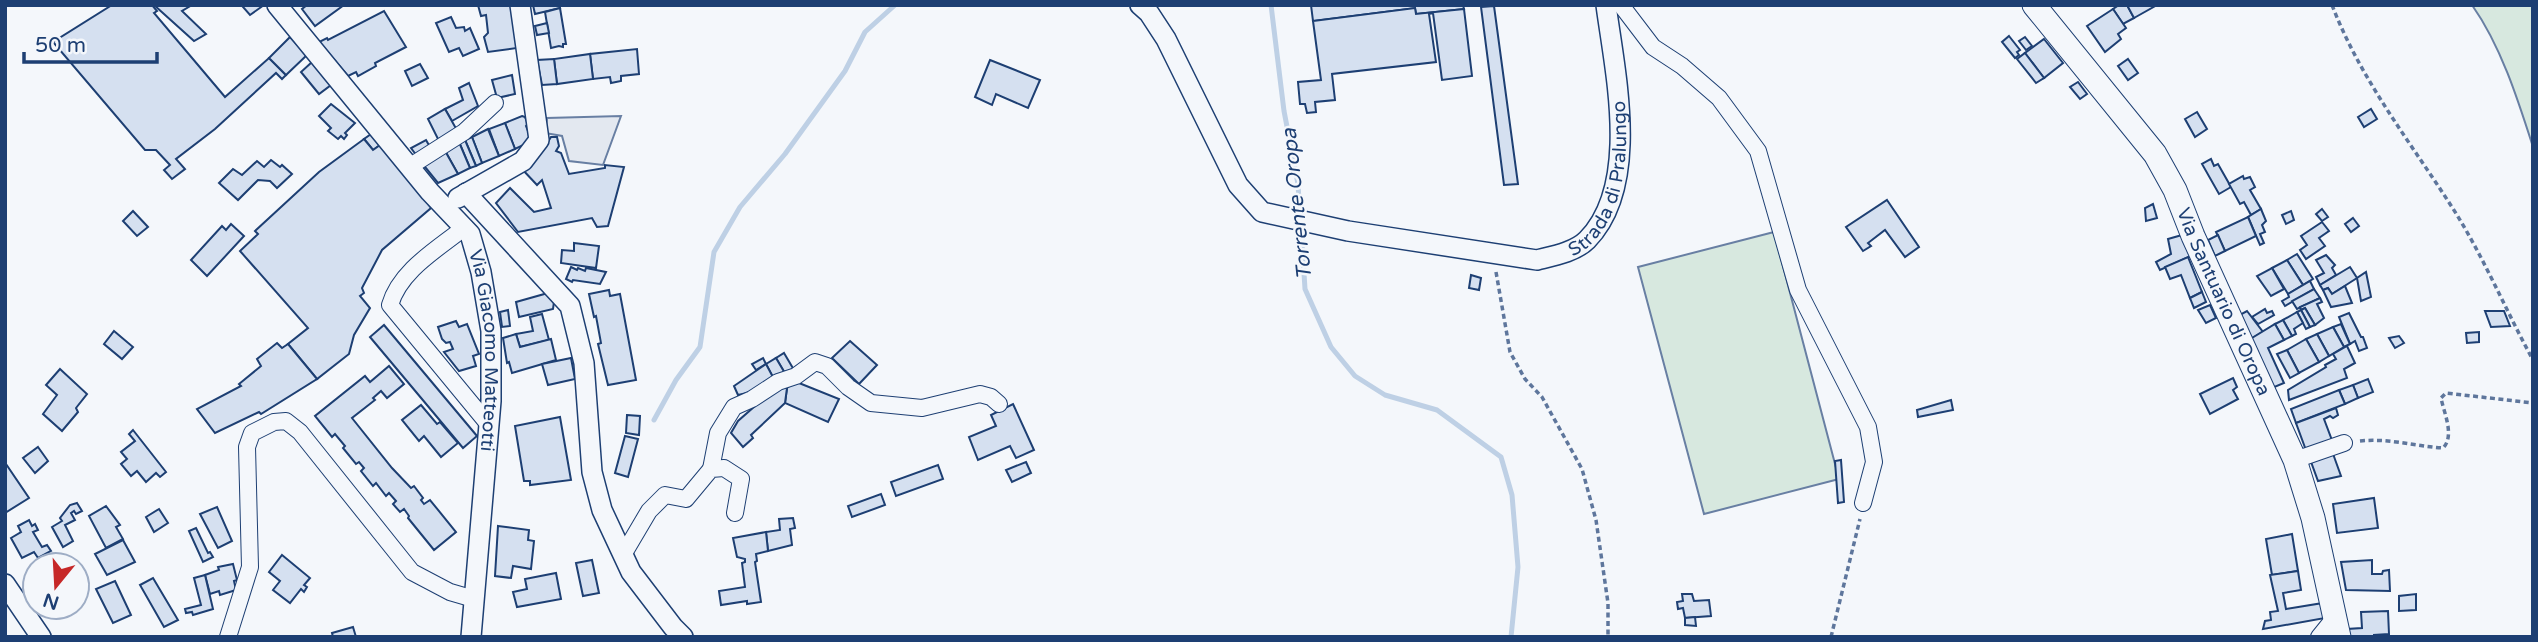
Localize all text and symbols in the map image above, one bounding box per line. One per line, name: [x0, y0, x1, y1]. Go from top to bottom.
scale bar: [24, 21, 158, 65]
text: 50 m: [35, 33, 86, 58]
street label: Strada di Pralungo: [1565, 100, 1631, 261]
water label: Torrente Oropa: [1276, 126, 1317, 281]
street label: Via Santuario di Oropa: [2172, 205, 2275, 399]
street label: Via Giacomo Matteotti: [464, 247, 502, 452]
north arrow: [21, 551, 91, 621]
text: N: [40, 588, 62, 614]

